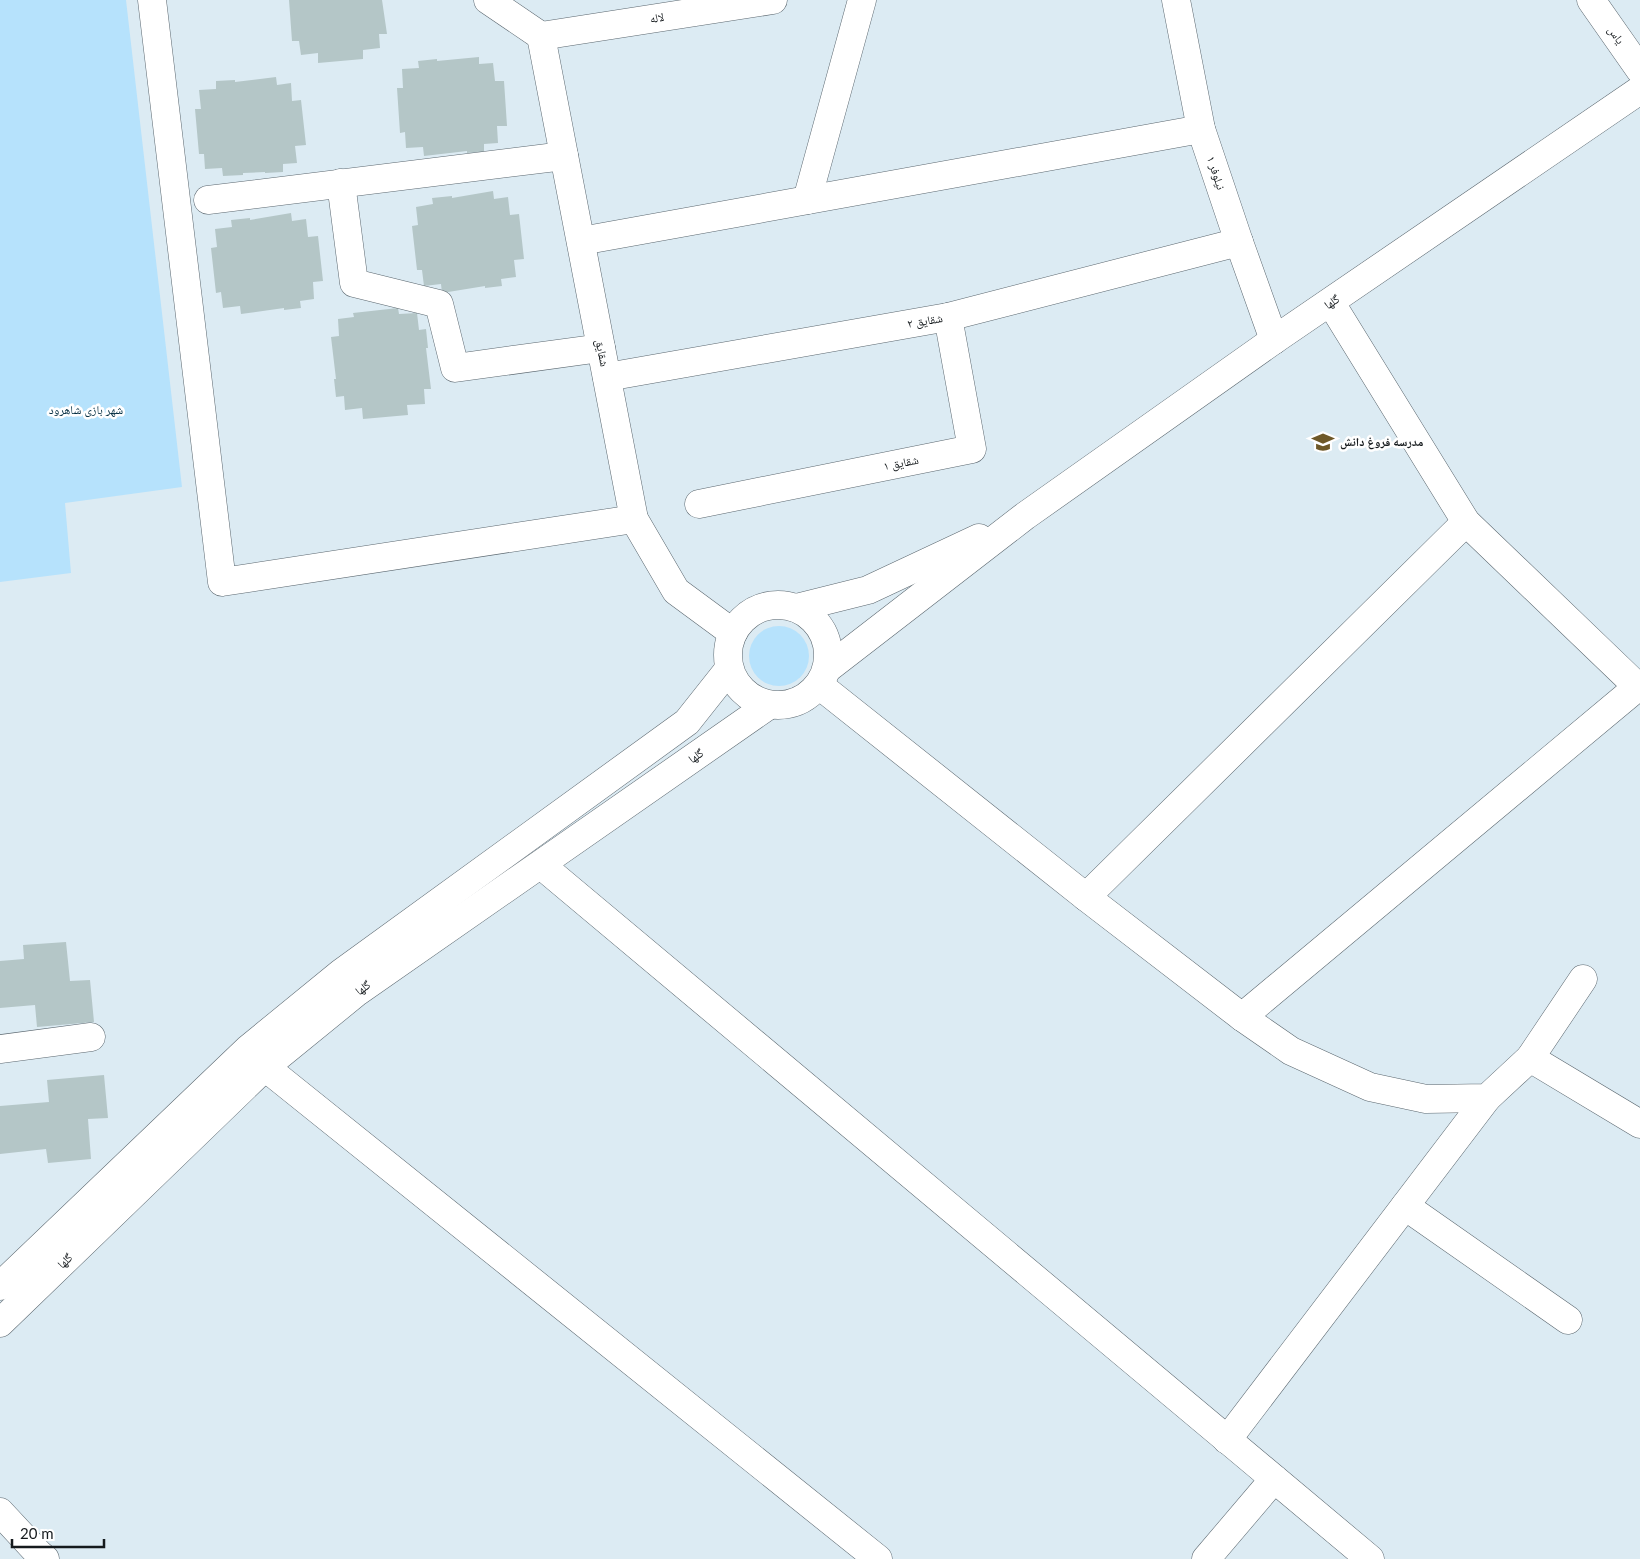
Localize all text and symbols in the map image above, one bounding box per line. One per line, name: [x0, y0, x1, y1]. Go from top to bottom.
street label: لاله: [649, 9, 665, 26]
street label: یاس: [1605, 23, 1628, 47]
street label: نیلوفر ۱: [1204, 154, 1229, 192]
street label: گلها: [1321, 291, 1342, 312]
street label: شقایق ۲: [906, 310, 944, 331]
street label: شقایق: [592, 338, 612, 368]
park label: شهر بازی شاهرود: [49, 402, 123, 417]
school or university icon: مدرسه فروغ دانش: [1310, 429, 1336, 455]
place label: مدرسه فروغ دانش: [1340, 434, 1424, 450]
street label: شقایق ۱: [882, 452, 920, 473]
street label: گلها: [685, 745, 706, 766]
street label: گلها: [352, 977, 373, 998]
street label: گلها: [54, 1250, 75, 1271]
scale bar: [12, 1516, 105, 1548]
text: 20 m: [20, 1524, 54, 1542]

